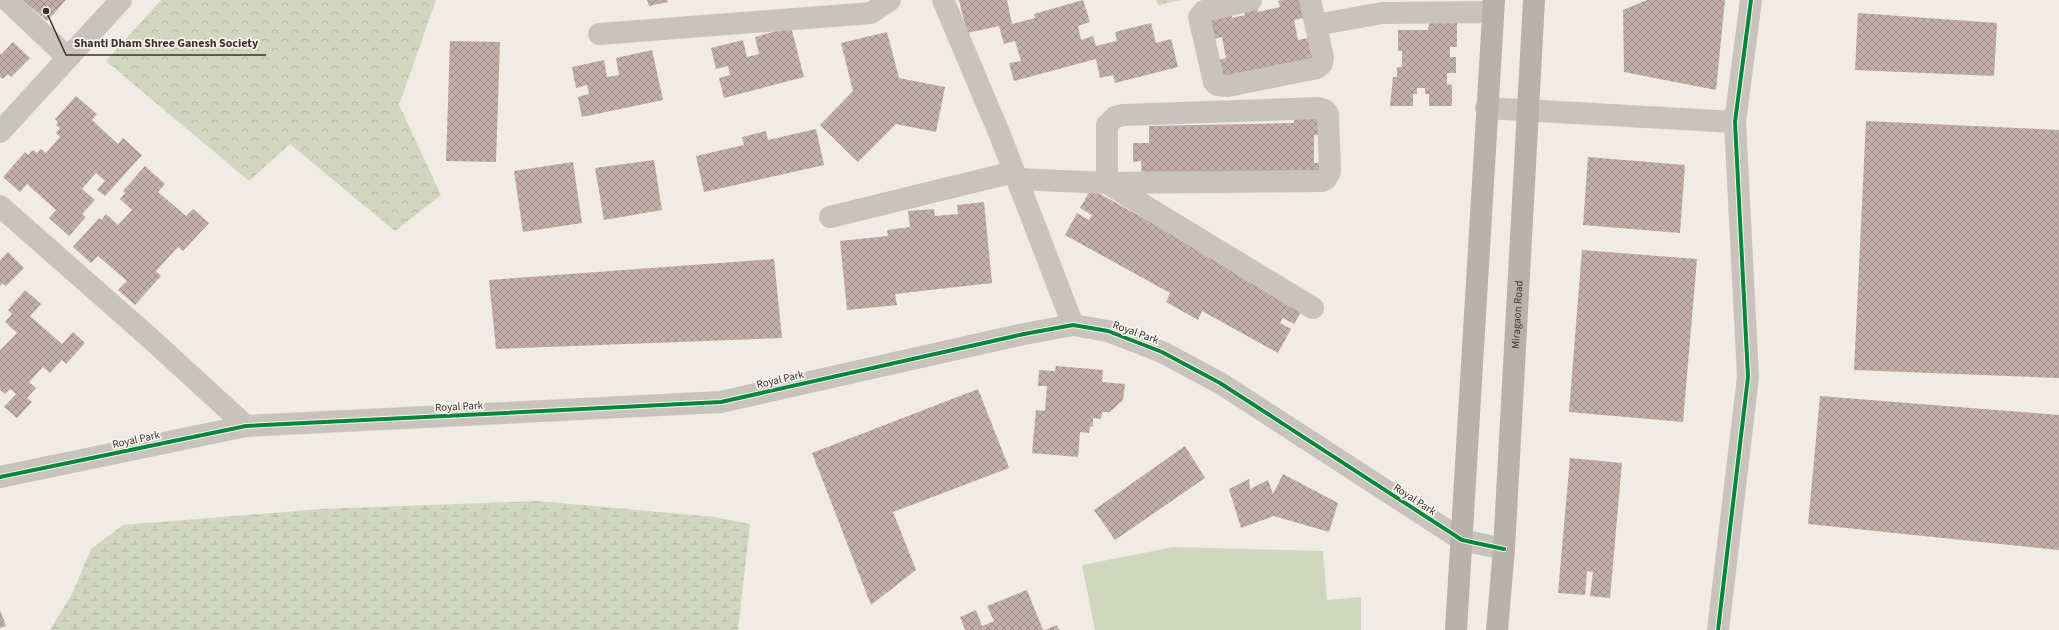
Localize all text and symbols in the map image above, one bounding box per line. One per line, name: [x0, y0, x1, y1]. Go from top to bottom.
callout: Shanti Dham Shree Ganesh Society: [66, 31, 266, 55]
text: Shanti Dham Shree Ganesh Society: [74, 35, 259, 52]
street label: Miragaon Road: [1508, 280, 1527, 349]
street label: Royal Park: [1111, 317, 1162, 348]
street label: Royal Park: [755, 367, 806, 392]
street label: Royal Park: [435, 398, 484, 415]
street label: Royal Park: [111, 427, 162, 452]
street label: Royal Park: [1390, 480, 1439, 519]

